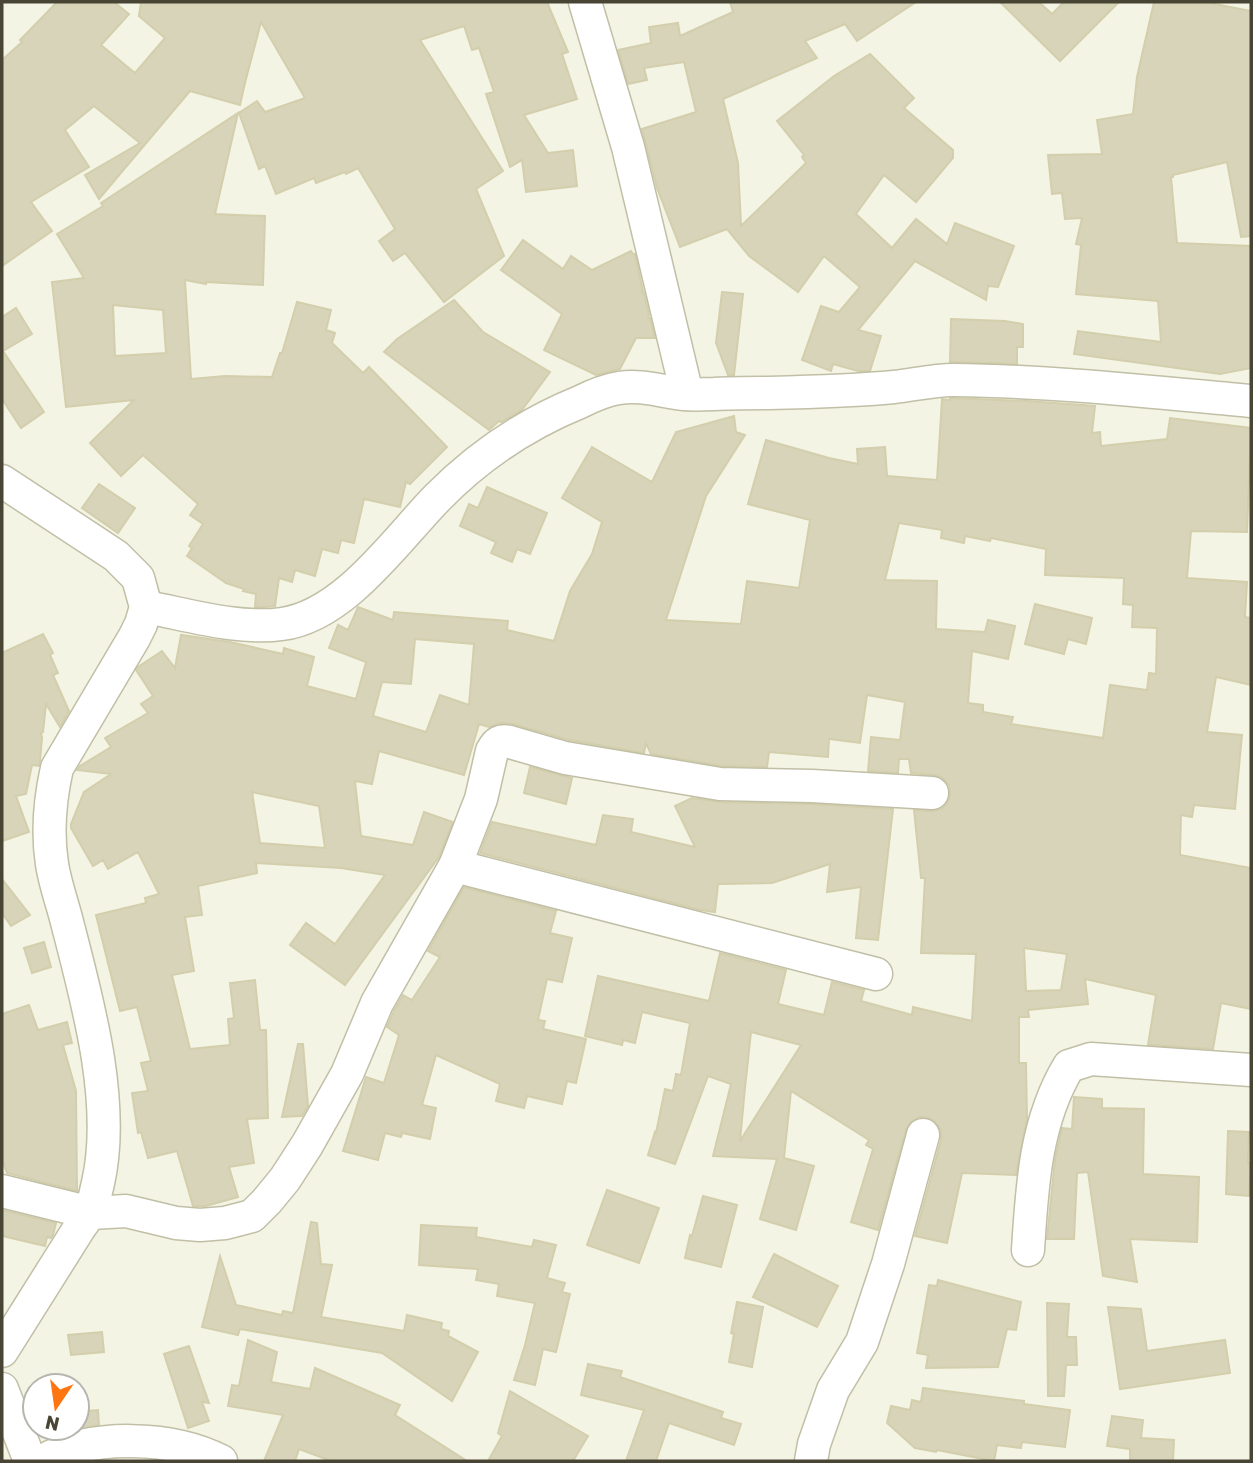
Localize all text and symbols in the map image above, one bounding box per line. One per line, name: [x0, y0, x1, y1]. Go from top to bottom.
north arrow: [21, 1372, 91, 1442]
text: N: [43, 1410, 62, 1436]

